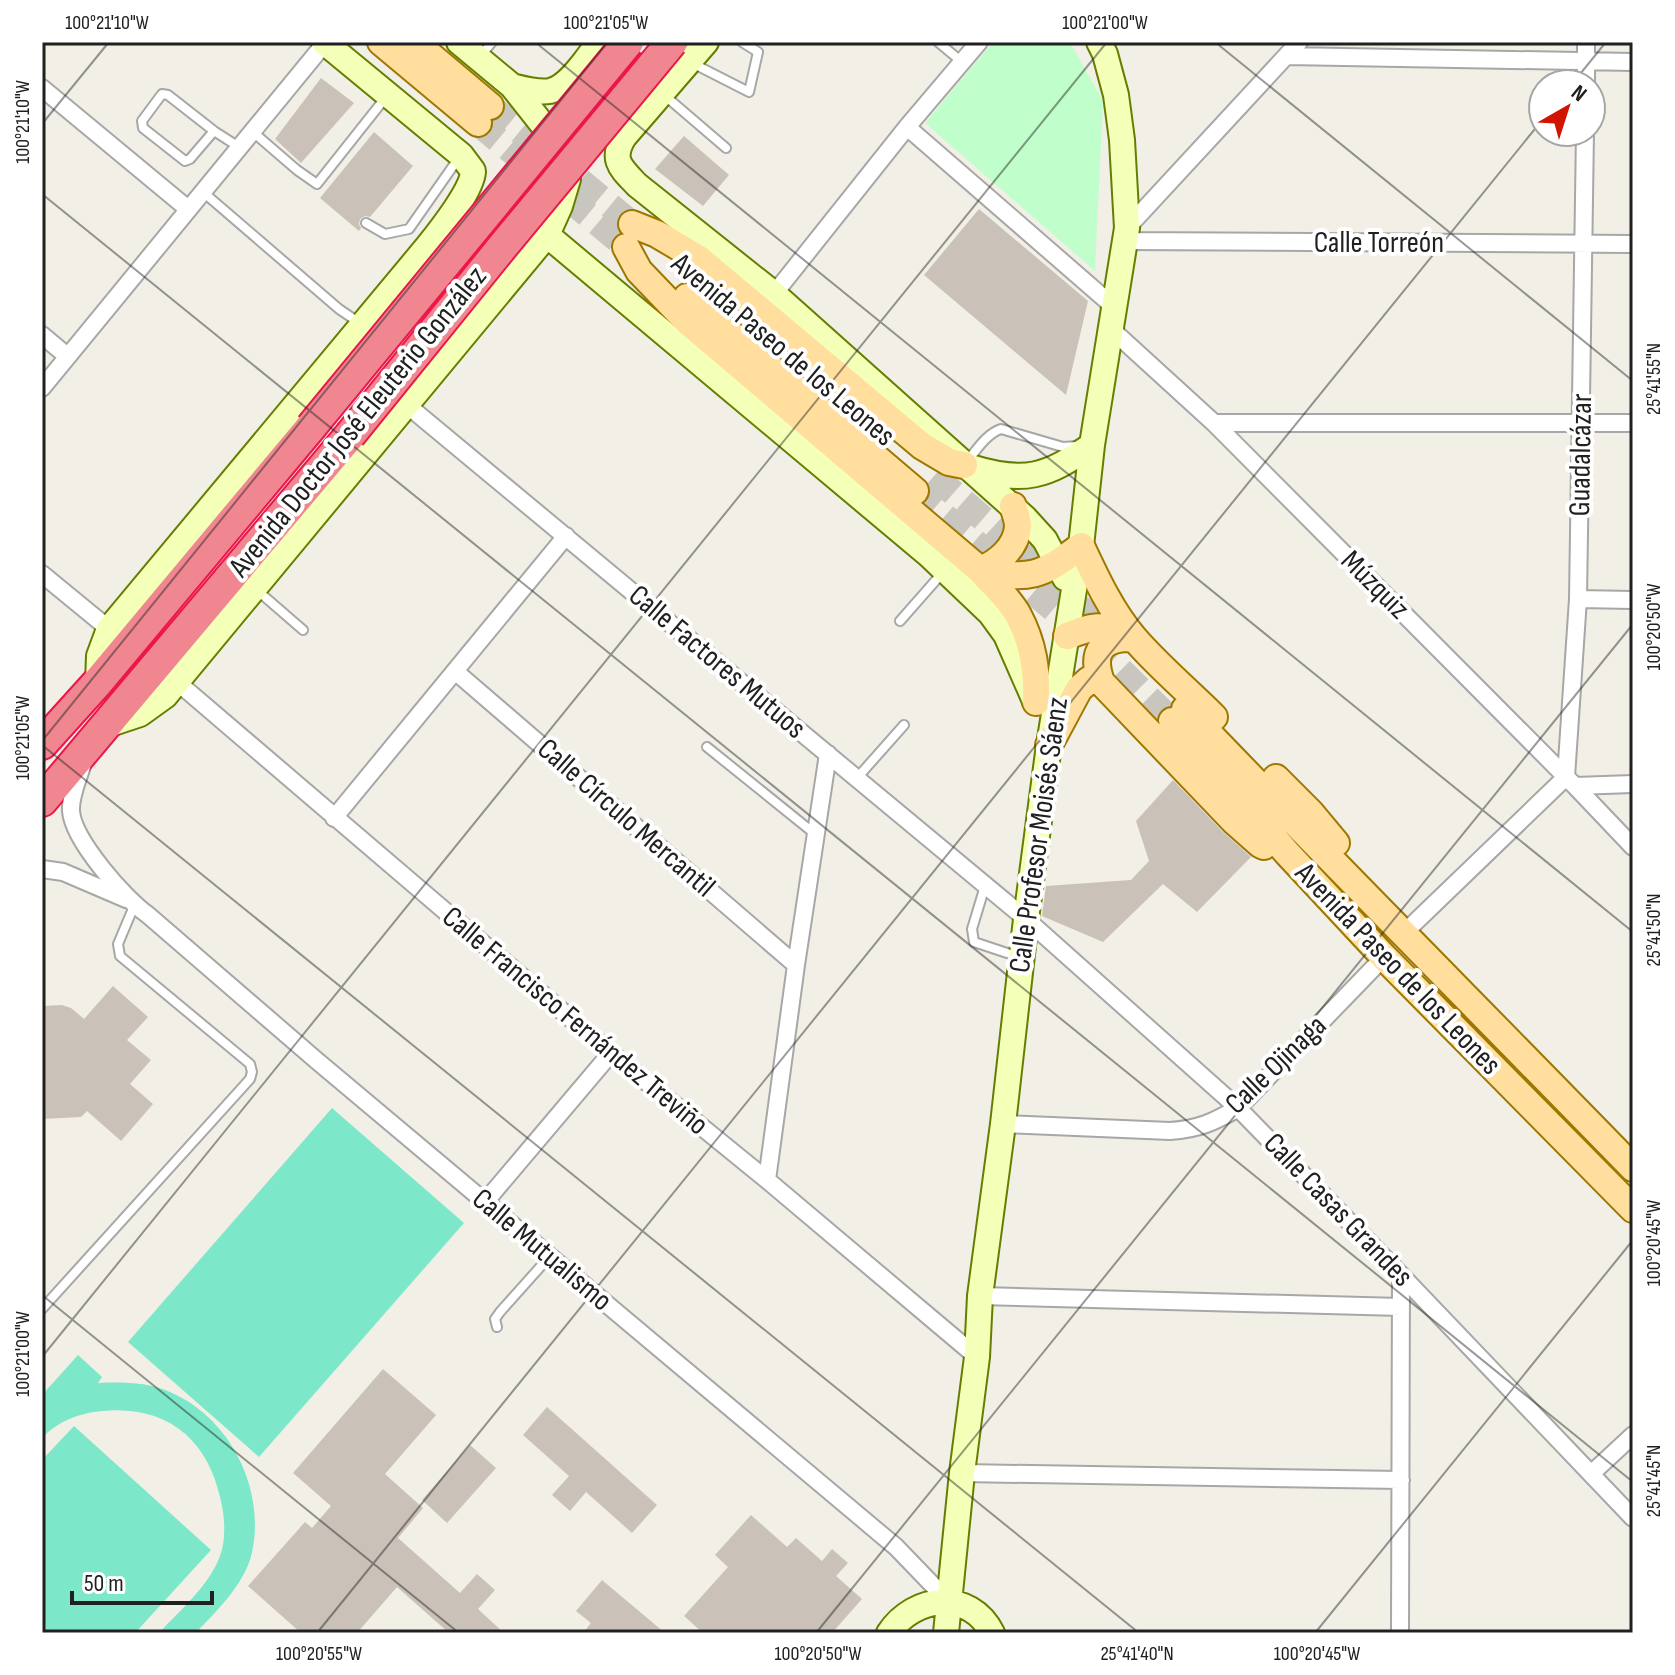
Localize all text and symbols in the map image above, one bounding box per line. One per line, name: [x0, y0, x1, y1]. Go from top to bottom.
text: 100°21'10"W: [65, 11, 149, 35]
text: 100°21'05"W: [564, 11, 648, 35]
text: 100°21'00"W: [1062, 11, 1148, 35]
north arrow: [1527, 68, 1607, 148]
text: N: [1566, 79, 1592, 108]
text: 100°21'10"W: [11, 80, 35, 164]
street label: Calle Torreón: [1314, 225, 1444, 261]
street label: Avenida Paseo de los Leones: [663, 245, 902, 454]
street label: Avenida Doctor José Eleuterio González: [221, 259, 495, 585]
text: 25°41'55"N: [1642, 343, 1666, 415]
street label: Guadalcázar: [1562, 393, 1600, 517]
street label: Múzquiz: [1333, 543, 1417, 627]
street label: Calle Factores Mutuos: [621, 577, 813, 747]
text: 100°20'50"W: [1642, 584, 1666, 670]
street label: Calle Profesor Moisés Sáenz: [1002, 695, 1076, 975]
text: 100°21'05"W: [11, 696, 35, 780]
street label: Calle Círculo Mercantil: [530, 731, 722, 905]
street label: Avenida Paseo de los Leones: [1287, 855, 1509, 1083]
text: 25°41'50"N: [1642, 894, 1666, 966]
street label: Calle Francisco Fernández Treviño: [435, 899, 715, 1143]
street label: Calle Ojinaga: [1218, 1008, 1334, 1122]
street label: Calle Casas Grandes: [1256, 1126, 1420, 1294]
street label: Calle Mutualismo: [465, 1181, 619, 1319]
text: 100°20'45"W: [1642, 1200, 1666, 1286]
text: 100°21'00"W: [11, 1311, 35, 1397]
text: 25°41'45"N: [1642, 1445, 1666, 1517]
scale bar: [72, 1555, 212, 1605]
text: 50 m: [84, 1569, 124, 1598]
text: 100°20'55"W: [276, 1642, 362, 1666]
text: 100°20'50"W: [775, 1642, 861, 1666]
text: 25°41'40"N: [1100, 1642, 1174, 1666]
text: 100°20'45"W: [1274, 1642, 1360, 1666]

